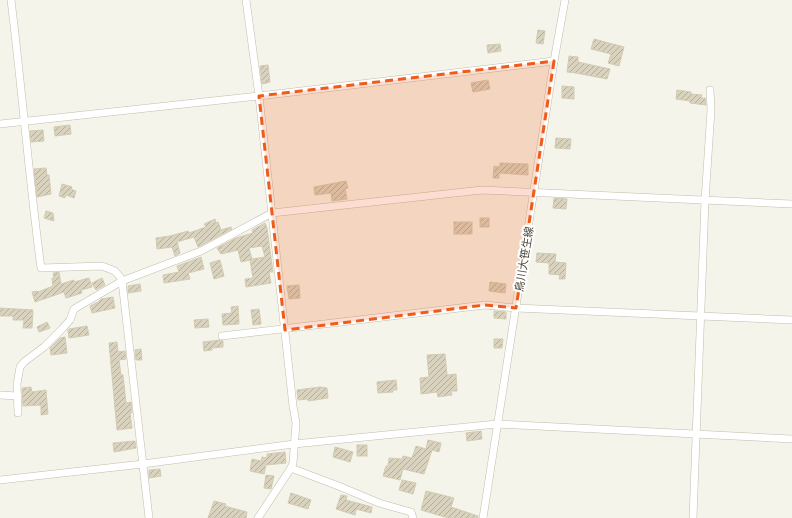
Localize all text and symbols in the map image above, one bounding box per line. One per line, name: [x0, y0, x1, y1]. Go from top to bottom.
street label: 鳥川大笹生線: [513, 225, 536, 293]

